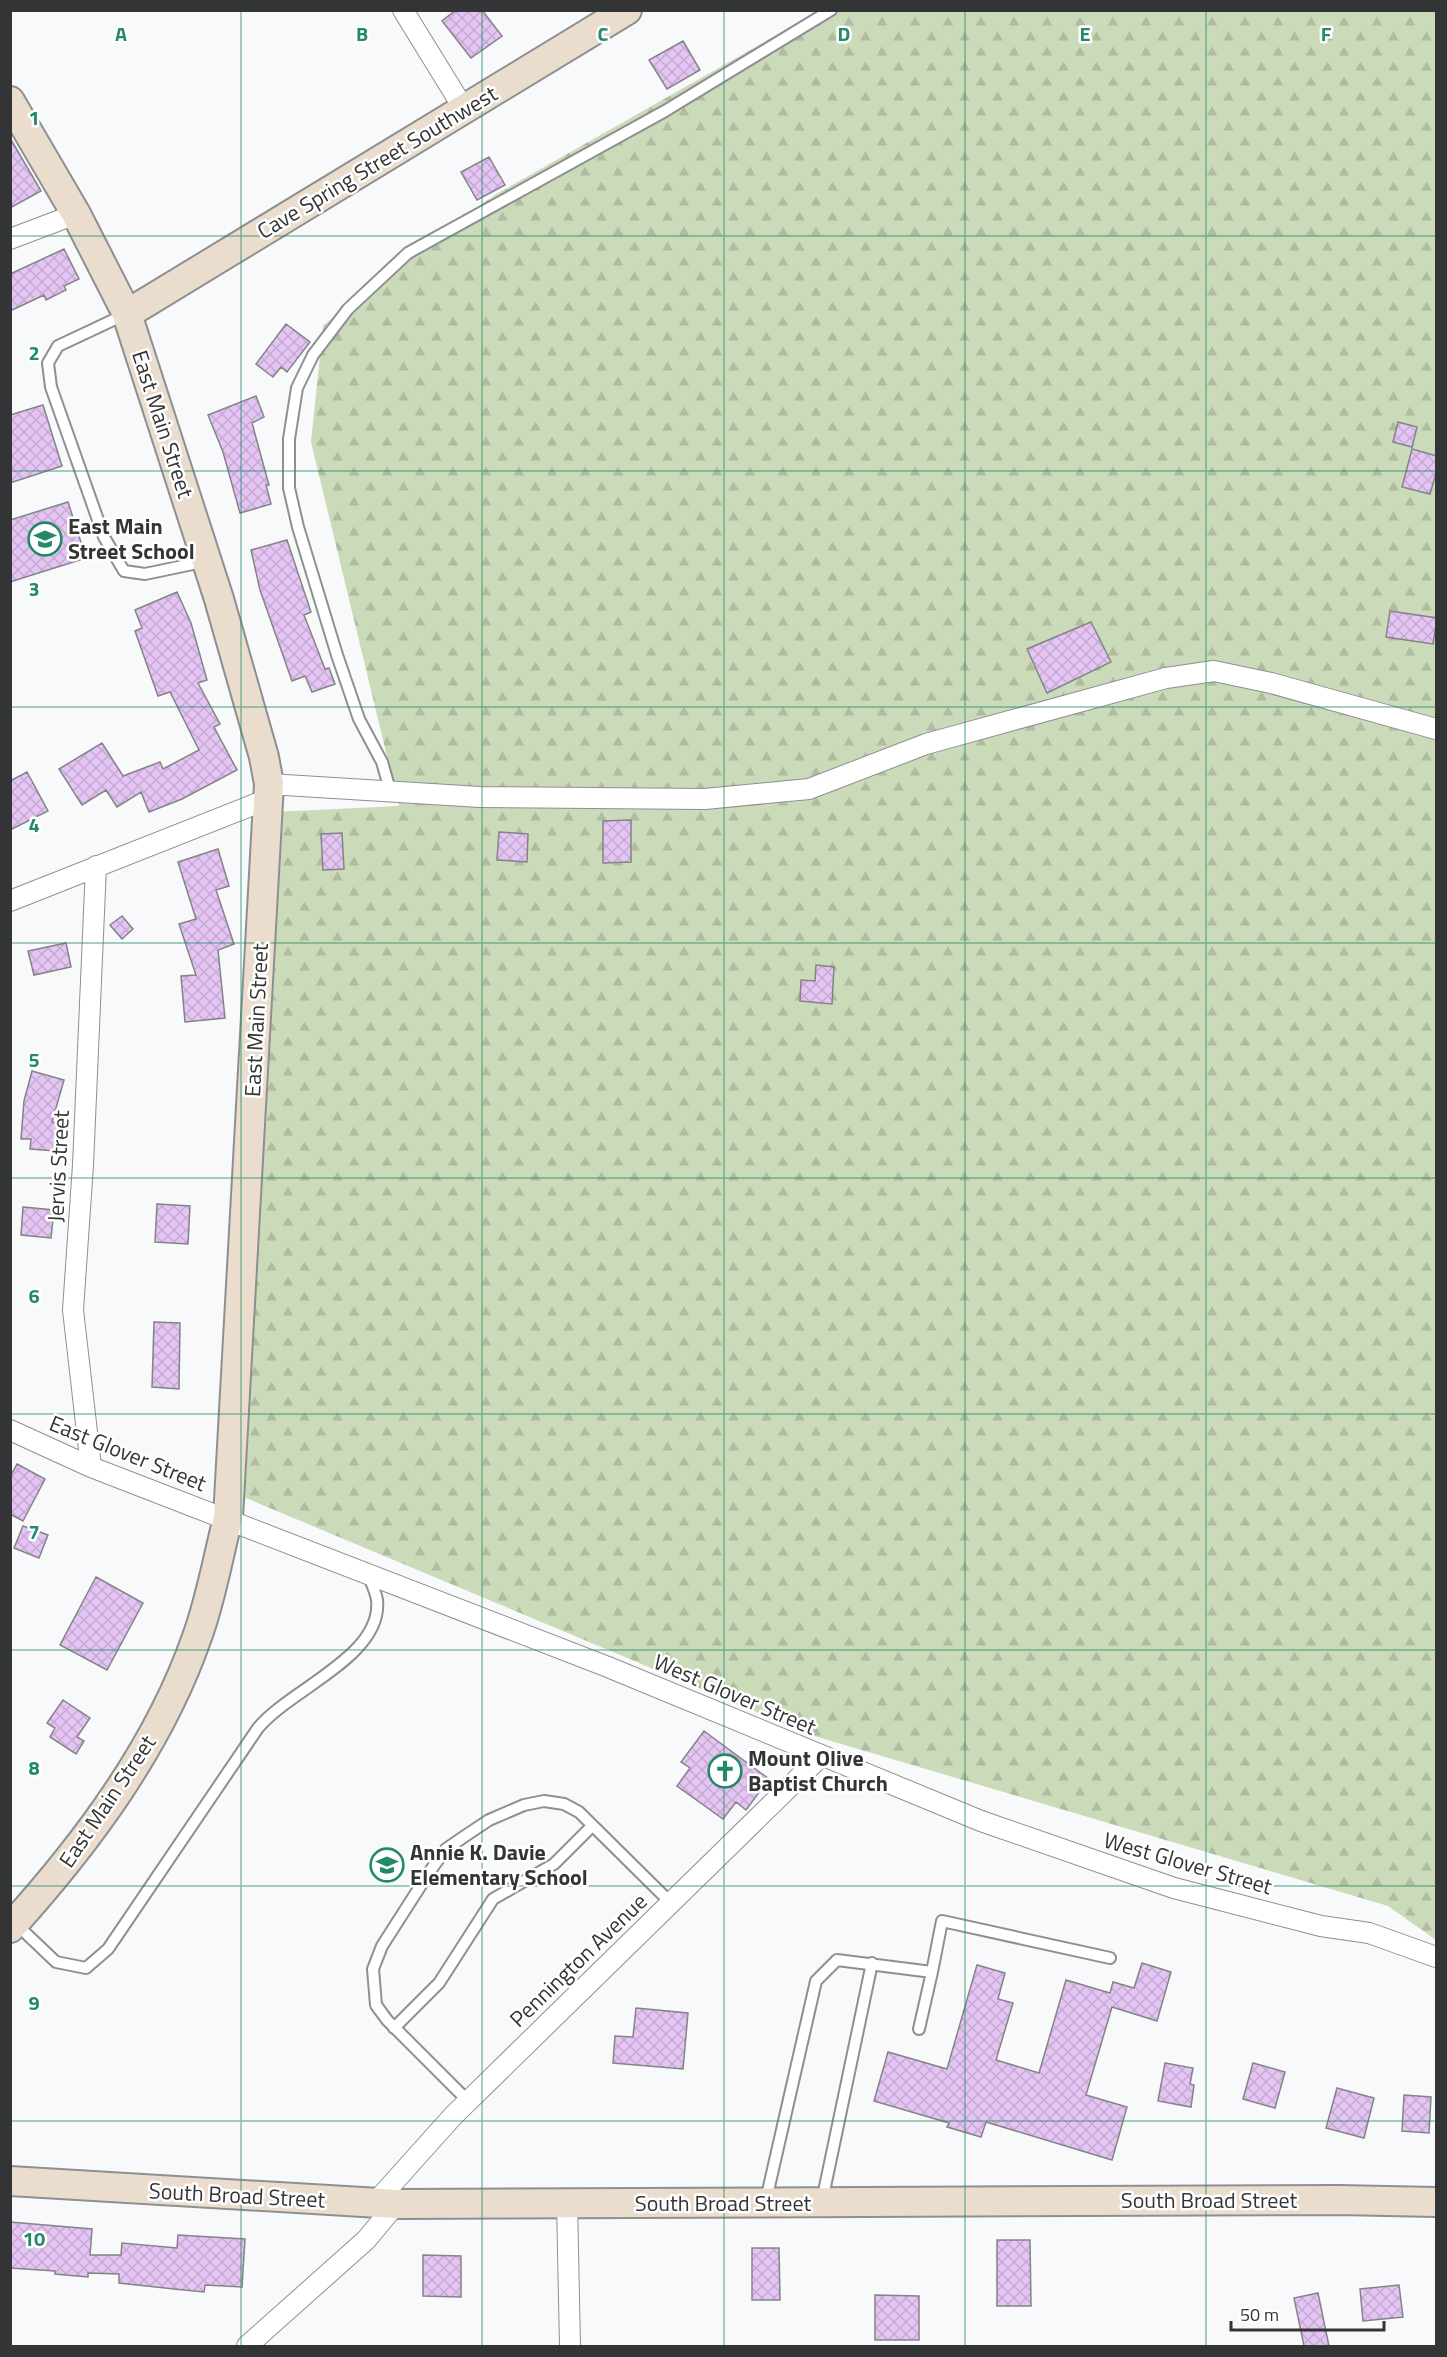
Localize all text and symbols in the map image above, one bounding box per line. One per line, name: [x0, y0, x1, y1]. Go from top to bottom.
text: A: [115, 18, 127, 49]
text: B: [356, 18, 368, 49]
text: C: [598, 18, 609, 49]
text: D: [838, 18, 850, 49]
text: E: [1079, 18, 1091, 49]
text: F: [1321, 18, 1332, 49]
street label: Cave Spring Street Southwest: [250, 76, 504, 247]
text: 1: [28, 102, 40, 133]
text: 2: [28, 337, 40, 368]
street label: East Main Street: [123, 346, 203, 503]
place label: East Main Street School: [68, 509, 195, 568]
school or university icon: East Main Street School: [27, 521, 63, 557]
text: 3: [28, 573, 40, 604]
text: 4: [28, 809, 40, 840]
street label: East Main Street: [235, 942, 277, 1098]
text: 5: [28, 1044, 40, 1075]
street label: Jervis Street: [38, 1109, 78, 1223]
text: 6: [28, 1280, 40, 1311]
street label: East Glover Street: [44, 1406, 212, 1500]
text: 7: [28, 1516, 40, 1547]
street label: West Glover Street: [648, 1644, 822, 1744]
street label: East Main Street: [50, 1728, 164, 1874]
place label: Mount Olive Baptist Church: [748, 1741, 888, 1800]
text: 8: [28, 1752, 40, 1783]
church icon: Mount Olive Baptist Church: [707, 1753, 743, 1789]
street label: West Glover Street: [1100, 1823, 1276, 1903]
place label: Annie K. Davie Elementary School: [410, 1835, 588, 1894]
school or university icon: Annie K. Davie Elementary School: [369, 1847, 405, 1883]
street label: Pennington Avenue: [501, 1885, 655, 2035]
text: 9: [28, 1987, 40, 2018]
street label: South Broad Street: [148, 2173, 326, 2217]
street label: South Broad Street: [1121, 2183, 1297, 2217]
street label: South Broad Street: [635, 2186, 811, 2220]
text: 10: [23, 2223, 45, 2254]
scale bar: [1231, 2294, 1384, 2332]
text: 50 m: [1240, 2301, 1279, 2328]

